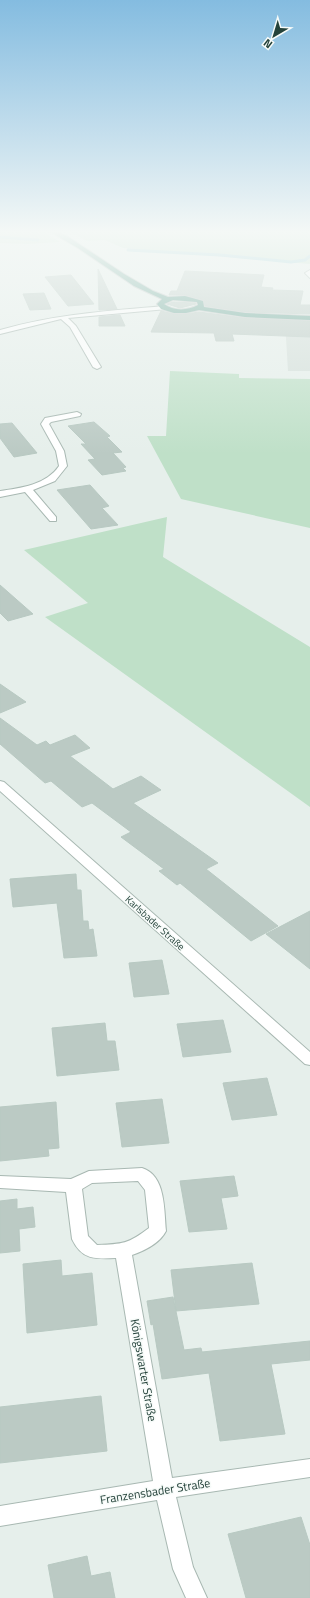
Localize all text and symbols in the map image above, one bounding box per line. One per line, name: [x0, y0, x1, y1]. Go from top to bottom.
north arrow: [254, 16, 294, 56]
text: N: [260, 35, 276, 53]
street label: Karlsbader Straße: [122, 892, 188, 954]
street label: Königswarter Straße: [126, 1317, 162, 1423]
street label: Franzensbader Straße: [98, 1473, 212, 1509]

